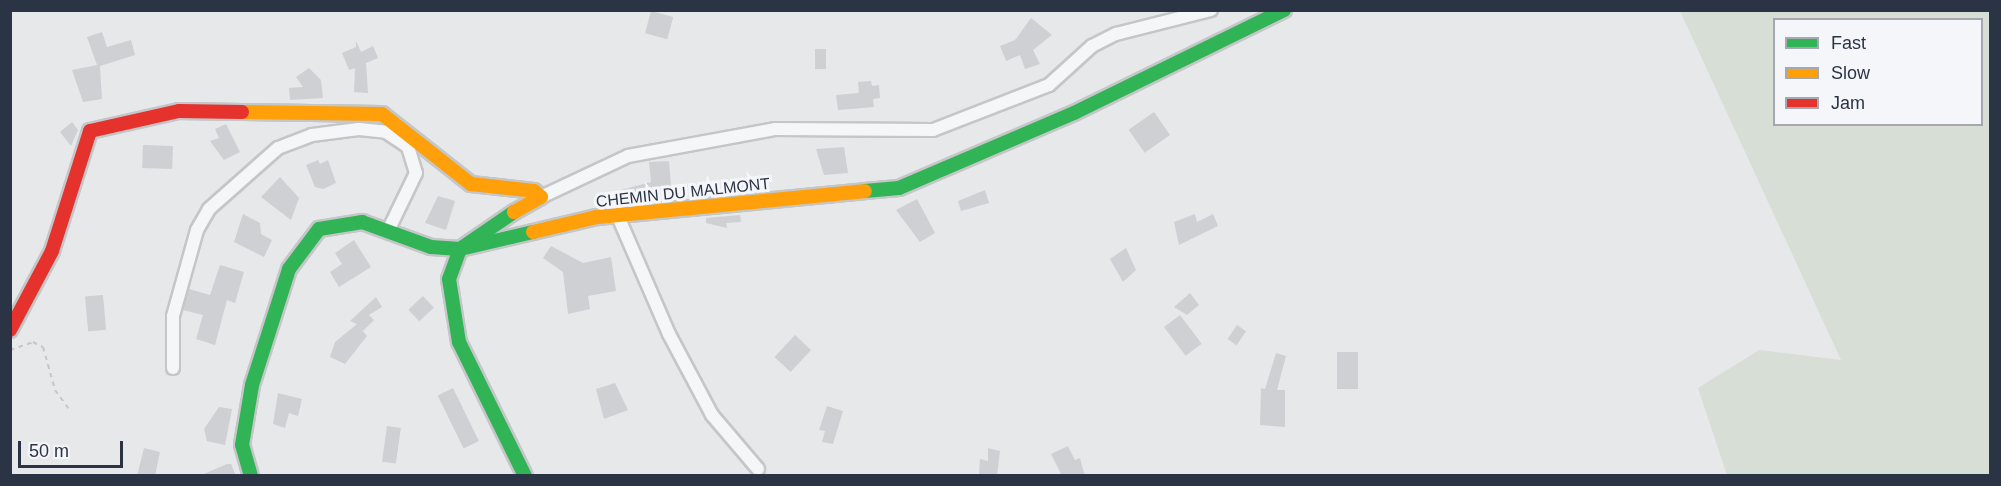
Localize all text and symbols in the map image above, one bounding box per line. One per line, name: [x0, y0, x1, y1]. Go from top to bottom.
legend: [1773, 18, 1983, 126]
text: Fast: [1831, 33, 1866, 53]
text: Slow: [1831, 63, 1870, 83]
text: Jam: [1831, 93, 1865, 113]
street label: CHEMIN DU MALMONT: [595, 174, 771, 212]
scale bar: [21, 429, 126, 467]
text: 50 m: [29, 441, 69, 461]

